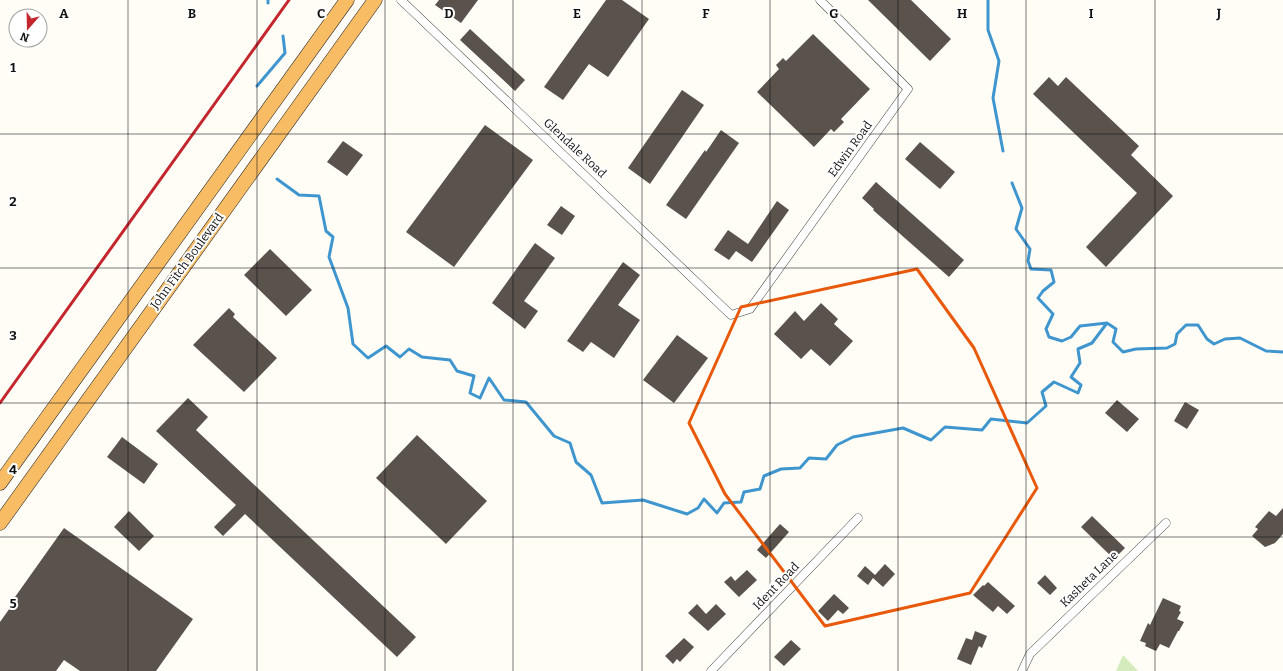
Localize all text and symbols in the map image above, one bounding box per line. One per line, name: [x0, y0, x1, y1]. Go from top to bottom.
text: A: [59, 6, 69, 21]
text: B: [188, 6, 196, 21]
text: C: [317, 6, 325, 21]
text: D: [444, 6, 454, 21]
text: E: [573, 6, 581, 21]
text: F: [702, 6, 710, 21]
text: G: [829, 6, 839, 21]
text: H: [957, 6, 967, 21]
text: I: [1089, 6, 1094, 21]
text: J: [1216, 6, 1222, 21]
north arrow: [8, 8, 48, 48]
text: N: [18, 29, 31, 44]
text: 1: [10, 60, 16, 75]
street label: Glendale Road: [541, 115, 609, 181]
street label: Edwin Road: [825, 118, 875, 180]
text: 2: [9, 194, 17, 209]
street label: John Fitch Boulevard: [147, 210, 226, 312]
text: 3: [9, 328, 17, 343]
text: 4: [9, 462, 17, 477]
street label: Kasheta Lane: [1057, 548, 1121, 610]
street label: Ident Road: [750, 559, 802, 613]
text: 5: [9, 596, 17, 611]

